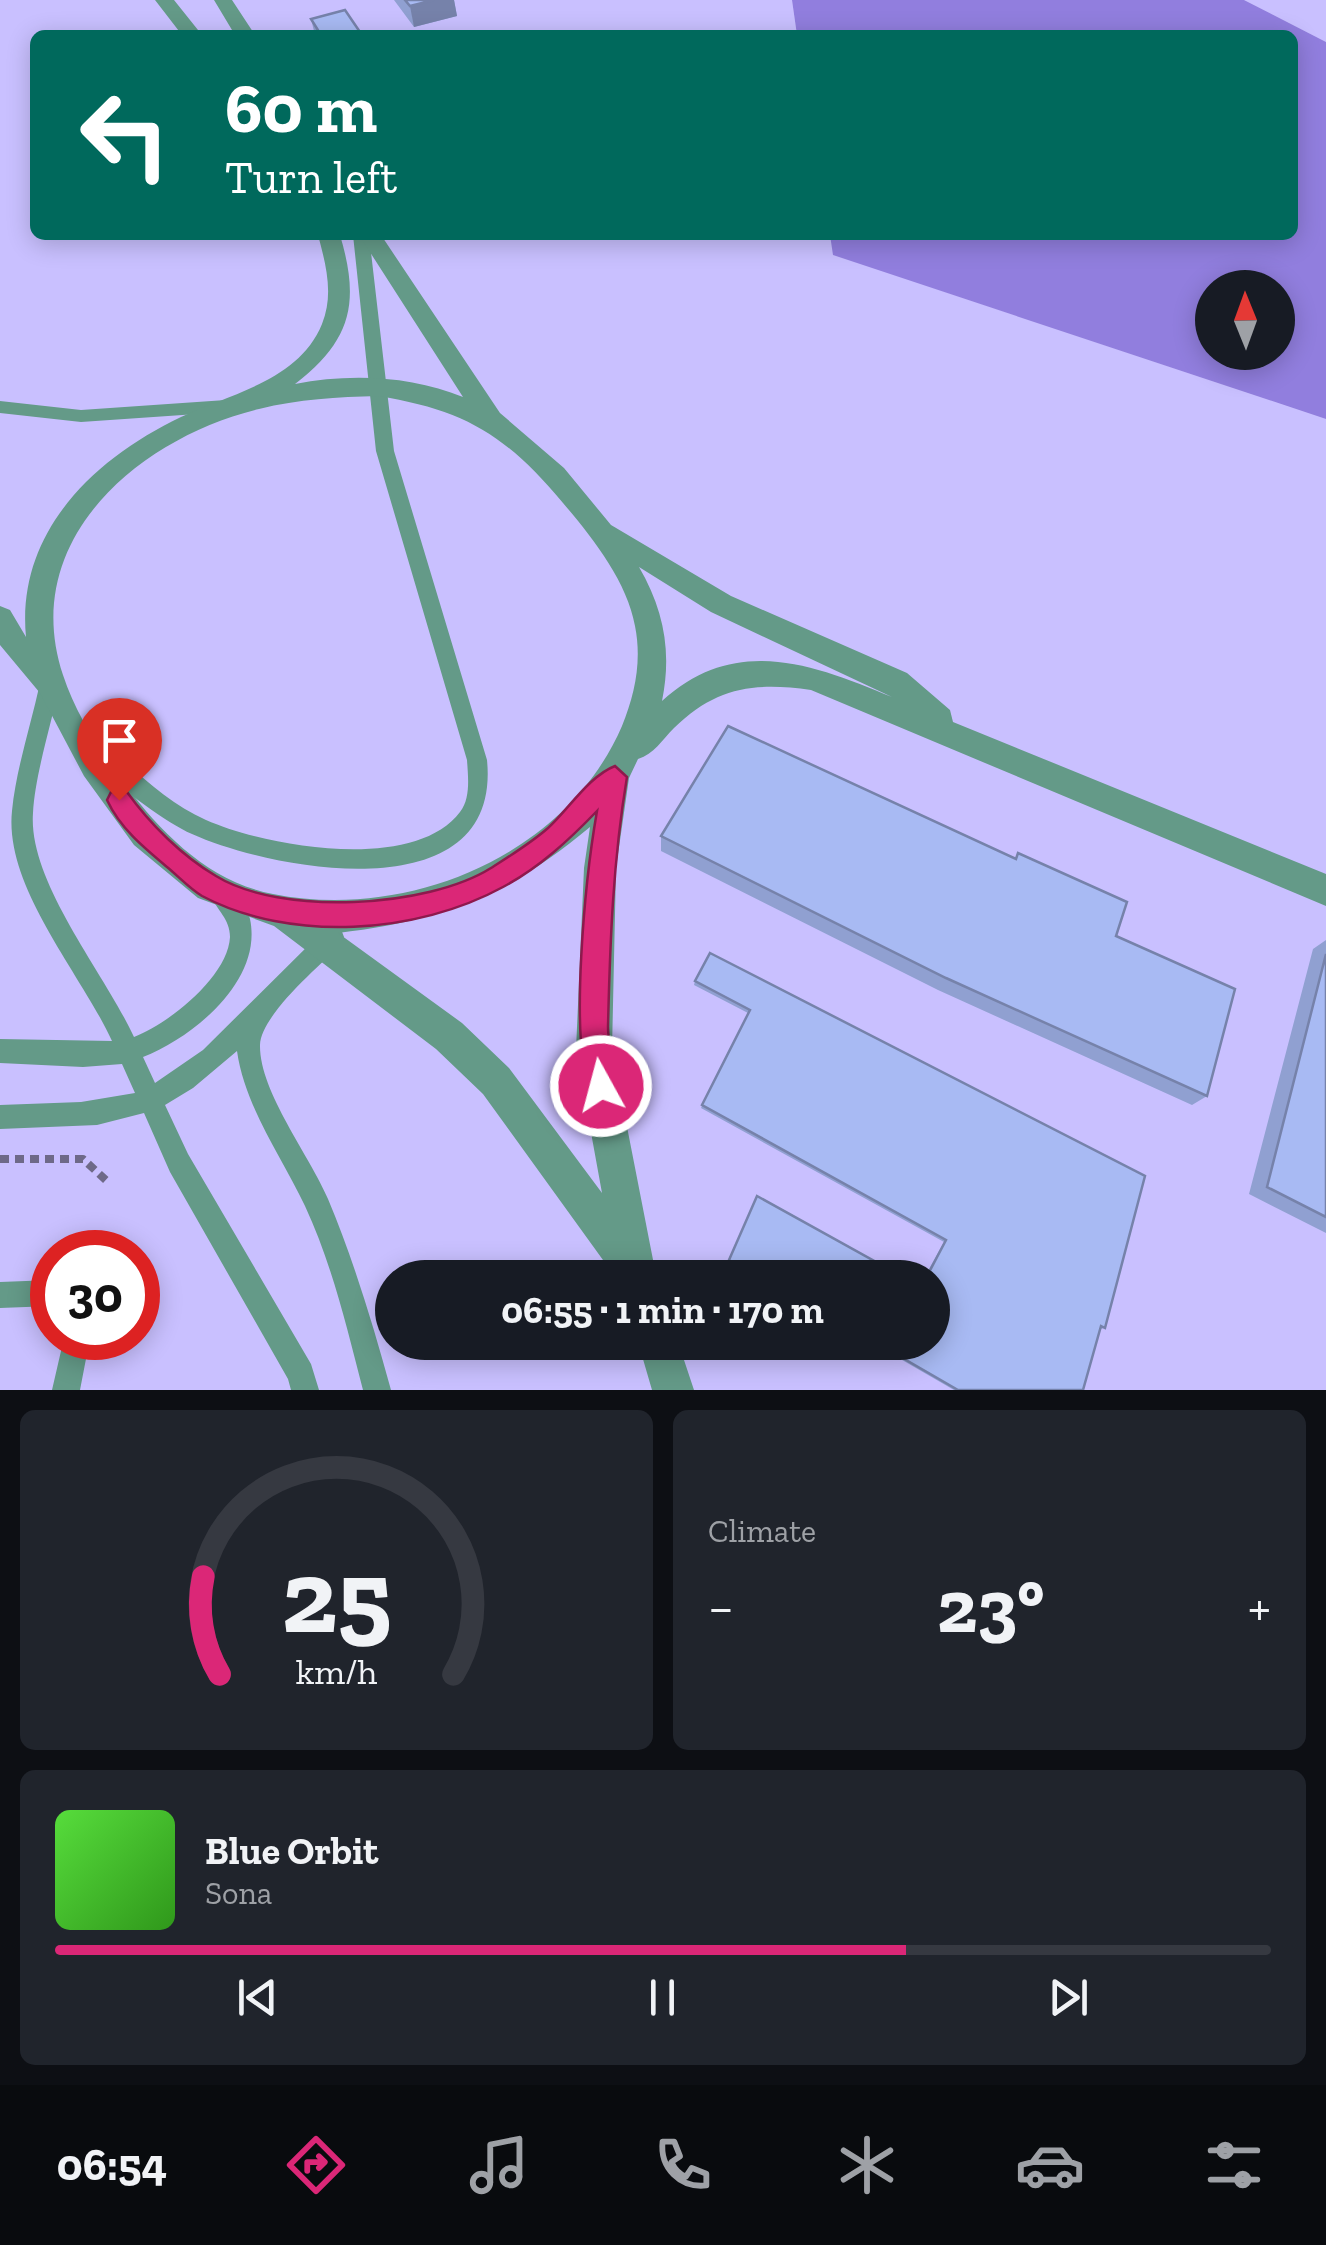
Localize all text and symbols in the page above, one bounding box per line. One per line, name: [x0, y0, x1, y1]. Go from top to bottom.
text: 60 m: [225, 66, 377, 150]
icon: left: [60, 70, 190, 200]
text: Turn left: [225, 151, 397, 205]
north arrow: [1195, 270, 1295, 370]
map controls: [1195, 270, 1295, 370]
pin: [77, 698, 162, 801]
icon: arrive: [92, 713, 147, 768]
position arrow: [549, 1034, 653, 1138]
speed limit sign: 30: [30, 1230, 160, 1360]
text: 06:55 · 1 min · 170 m: [501, 1287, 824, 1333]
text: Climate: [708, 1512, 816, 1550]
text: 25: [281, 1534, 392, 1659]
text: 23°: [937, 1561, 1045, 1651]
text: −: [708, 1574, 734, 1640]
text: +: [1248, 1574, 1271, 1640]
text: km/h: [296, 1650, 377, 1693]
text: Blue Orbit: [205, 1828, 378, 1874]
text: Sona: [205, 1874, 272, 1912]
icon: previous: [230, 1970, 285, 2025]
icon: pause: [635, 1970, 690, 2025]
icon: next: [1041, 1970, 1096, 2025]
icon: directions: [281, 2130, 351, 2200]
icon: music: [464, 2130, 534, 2200]
icon: phone: [648, 2130, 718, 2200]
icon: climate: [832, 2130, 902, 2200]
icon: car: [1015, 2130, 1085, 2200]
icon: filters: [1199, 2130, 1269, 2200]
text: 06:54: [57, 2138, 167, 2192]

